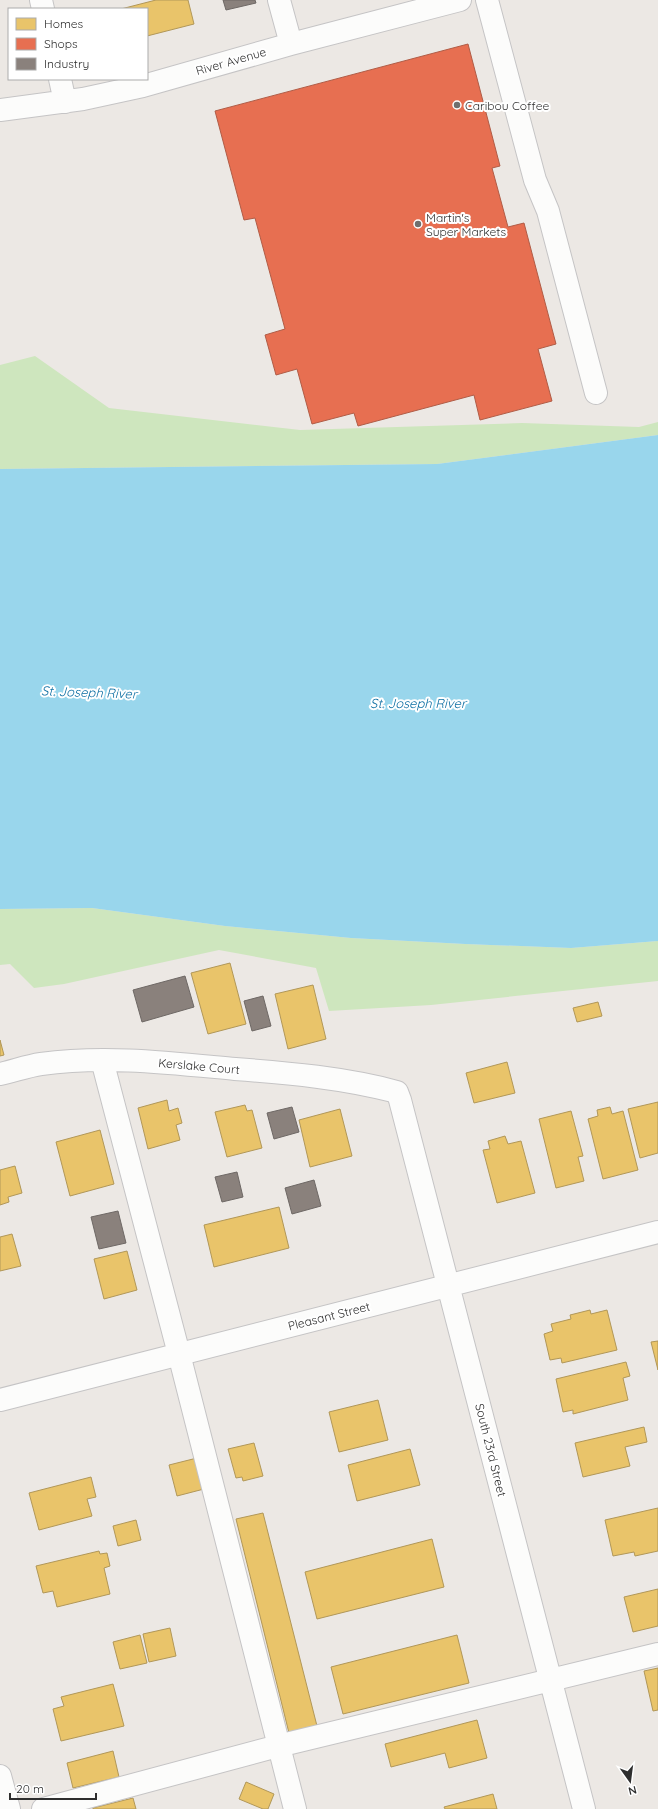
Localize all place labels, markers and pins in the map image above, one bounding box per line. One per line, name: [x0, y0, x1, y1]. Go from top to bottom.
place label: Caribou Coffee: [465, 98, 549, 113]
marker: Caribou Coffee: [452, 100, 462, 110]
place label: Martin's Super Markets: [426, 210, 507, 239]
marker: Martin's Super Markets: [413, 219, 423, 229]

